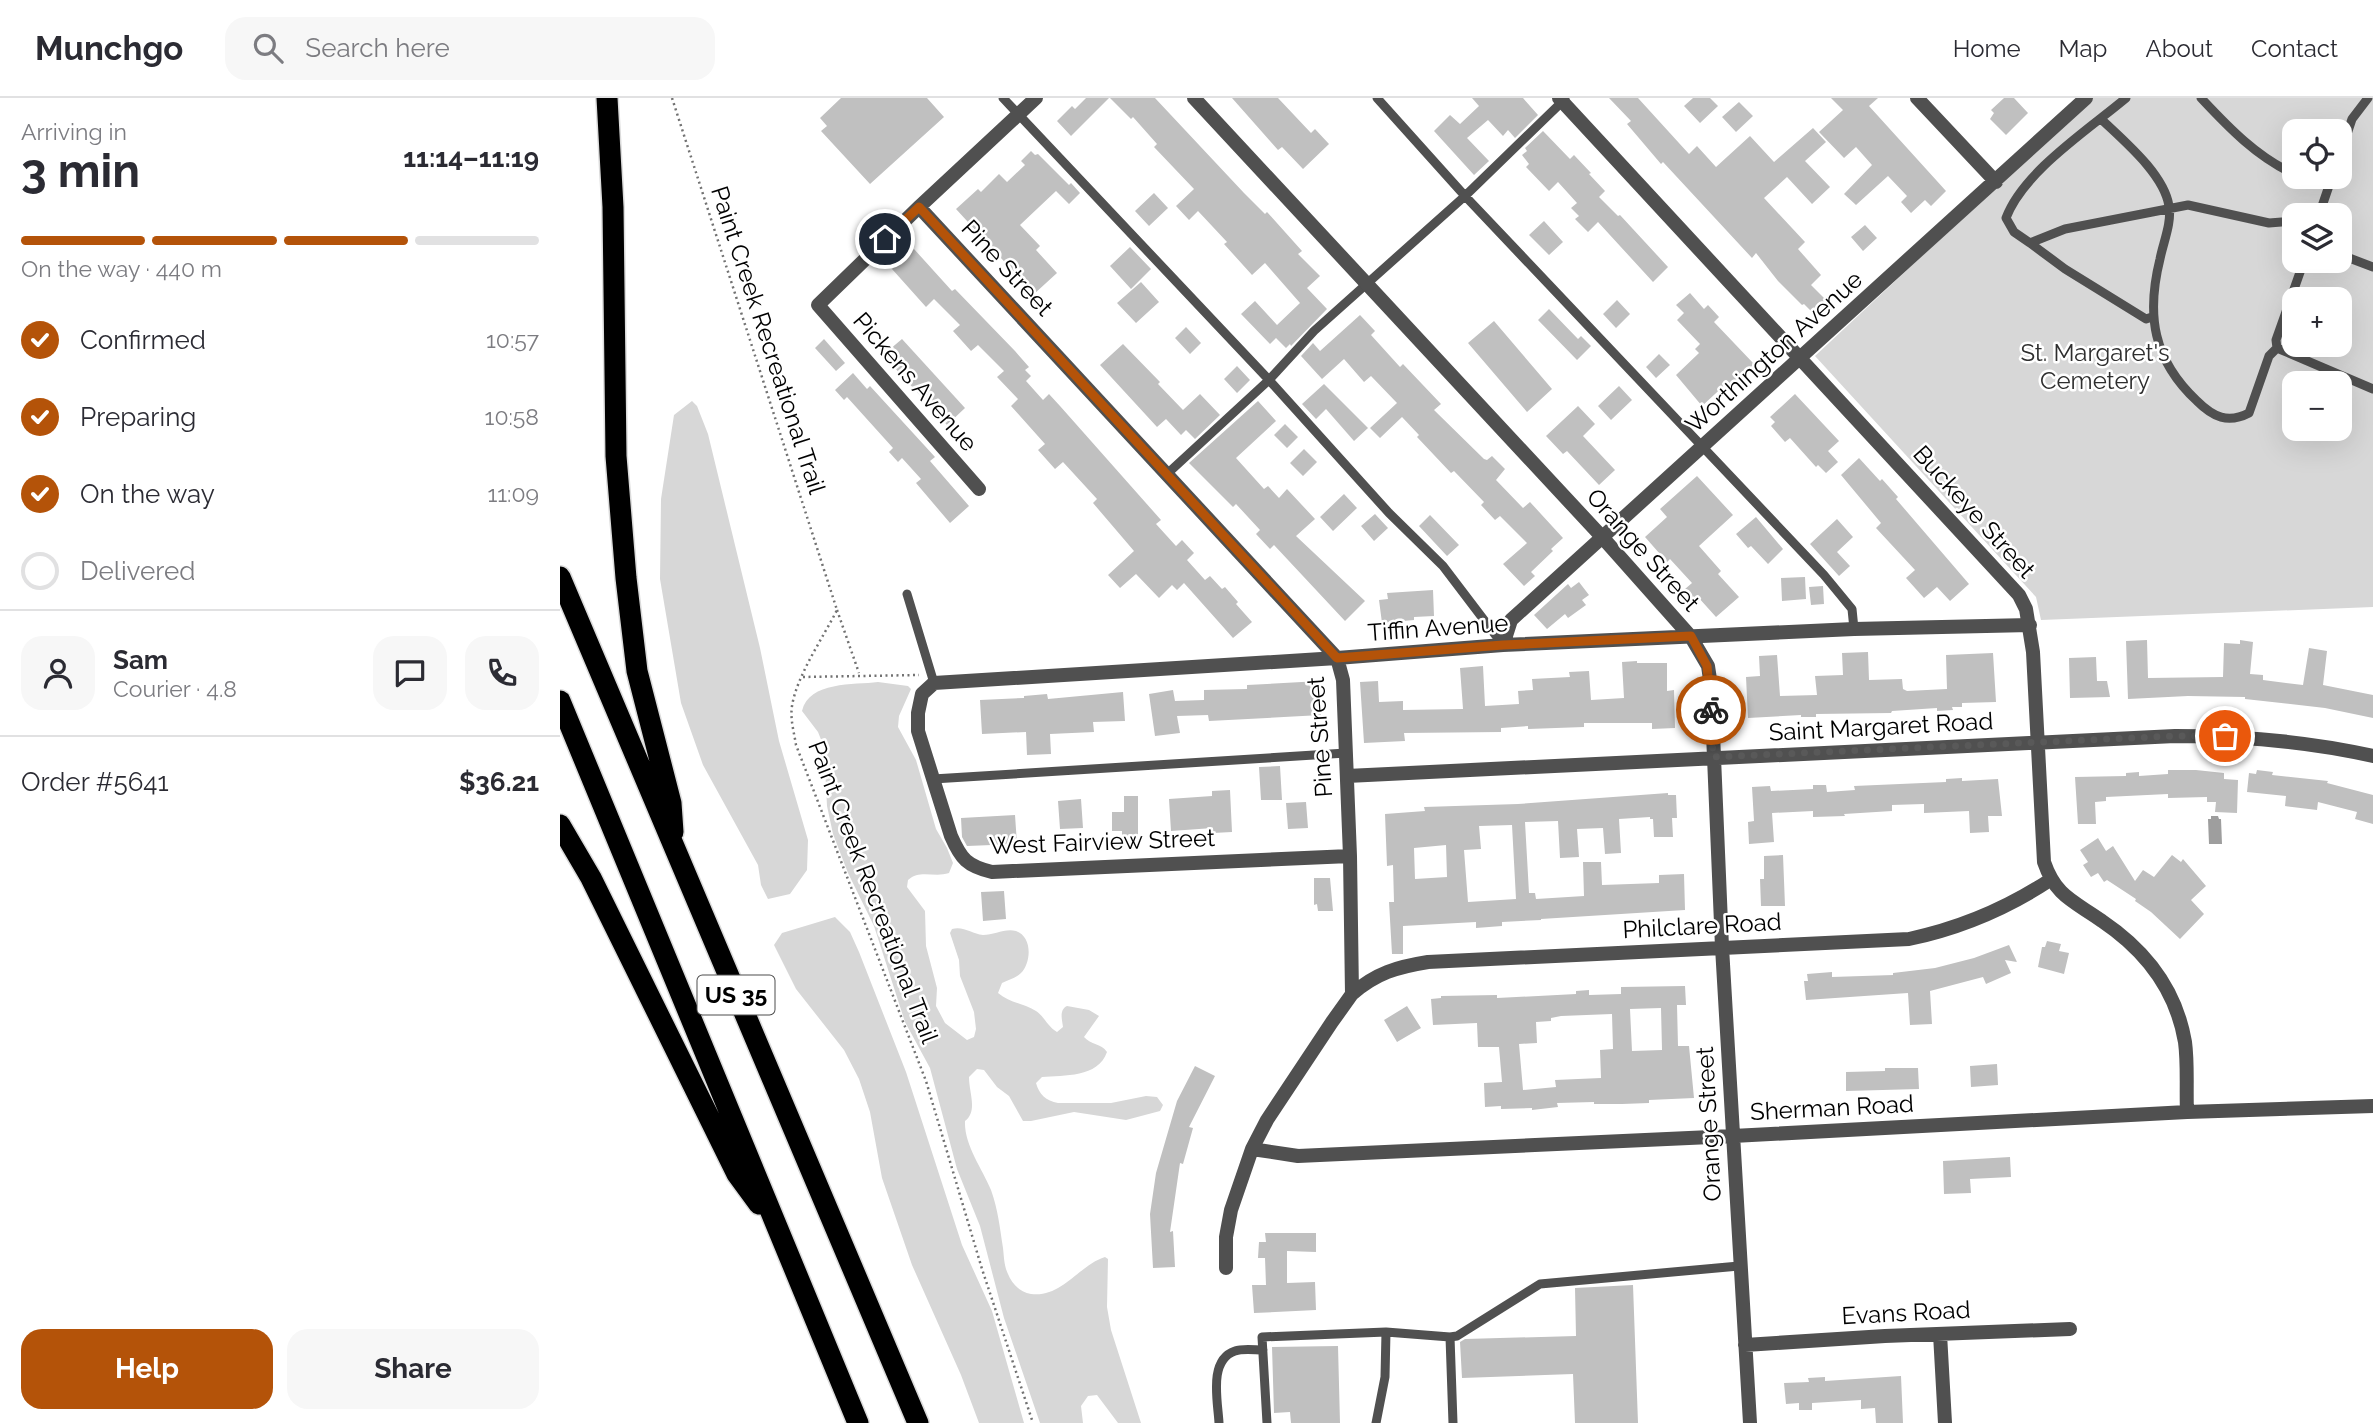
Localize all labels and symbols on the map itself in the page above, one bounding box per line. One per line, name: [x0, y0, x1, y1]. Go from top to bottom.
street label: Paint Creek Recreational Trail: [705, 182, 832, 498]
pin: [855, 209, 915, 269]
street label: Pine Street: [956, 214, 1059, 322]
street label: Worthington Avenue: [1679, 265, 1868, 439]
street label: Pickens Avenue: [847, 306, 984, 457]
park label: St. Margaret's Cemetery: [2020, 338, 2170, 395]
street label: Buckeye Street: [1907, 439, 2042, 584]
street label: Orange Street: [1581, 482, 1706, 617]
street label: Tiffin Avenue: [1367, 608, 1509, 647]
courier: [1676, 675, 1746, 745]
street label: Pine Street: [1301, 676, 1338, 798]
street label: Saint Margaret Road: [1768, 706, 1994, 747]
pin: [2195, 706, 2255, 766]
street label: Paint Creek Recreational Trail: [802, 736, 945, 1048]
street label: West Fairview Street: [989, 823, 1215, 860]
street label: Philclare Road: [1622, 907, 1782, 944]
road number: US 35: [698, 975, 774, 1014]
street label: Orange Street: [1690, 1046, 1727, 1202]
street label: Sherman Road: [1749, 1089, 1915, 1126]
street label: Evans Road: [1841, 1295, 1971, 1330]

